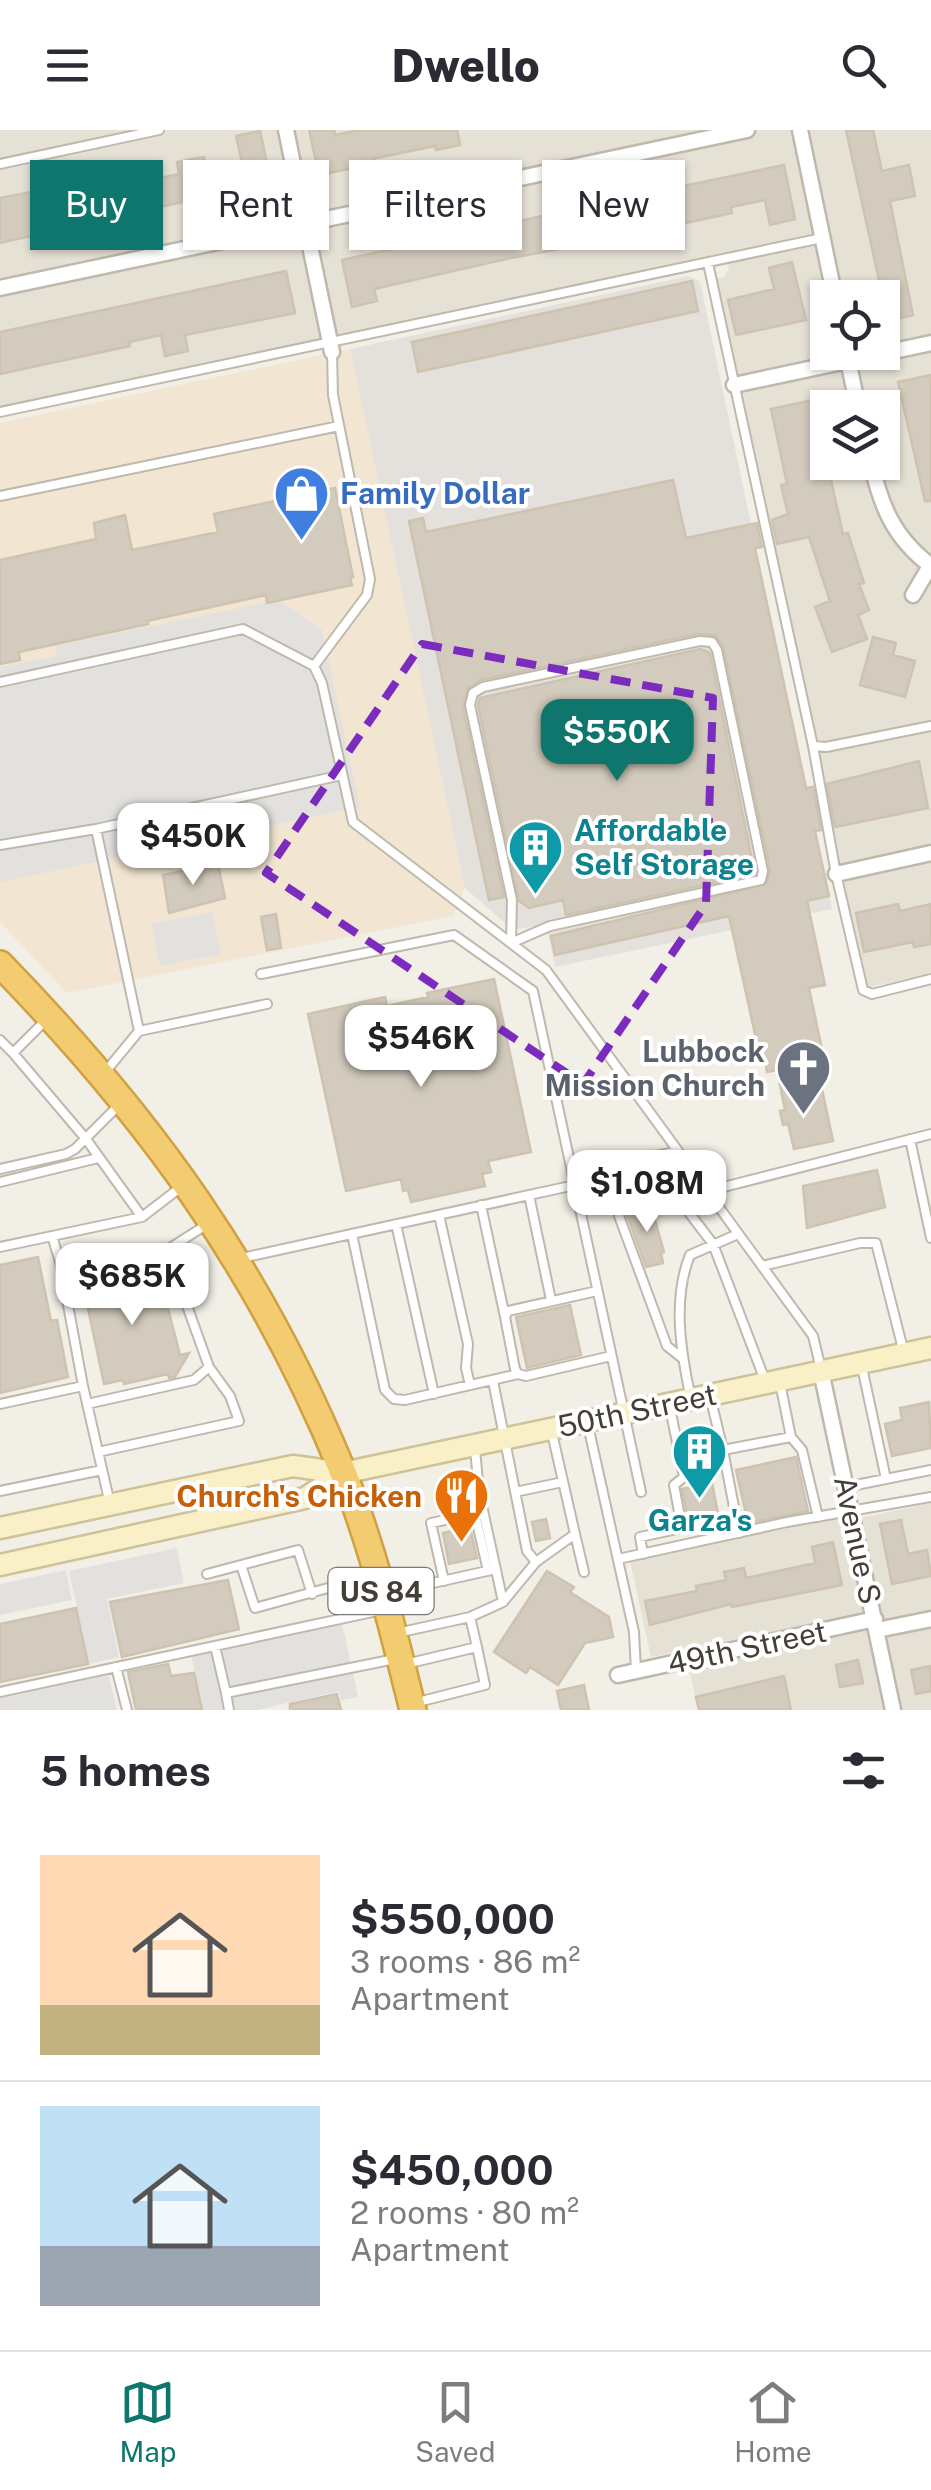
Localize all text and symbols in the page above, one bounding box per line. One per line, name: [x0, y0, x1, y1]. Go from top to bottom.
icon: menu: [40, 38, 95, 93]
icon: search: [836, 38, 891, 93]
text: Dwello: [391, 39, 540, 92]
chip: Buy: [30, 160, 163, 250]
chip: Rent: [183, 160, 329, 250]
chip: Filters: [349, 160, 522, 250]
chip: New: [542, 160, 685, 250]
map controls: [810, 280, 900, 480]
button: locate: [810, 280, 900, 370]
button: layers: [810, 390, 900, 480]
shop icon: Family Dollar: [271, 463, 331, 542]
place label: Family Dollar: [340, 475, 530, 511]
pin: $550K: [547, 699, 687, 784]
text: $550K: [563, 713, 671, 750]
pin: $450K: [123, 803, 263, 888]
place label: Affordable Self Storage: [574, 812, 754, 882]
text: $450K: [139, 817, 247, 854]
building icon: Affordable Self Storage: [505, 817, 565, 896]
pin: $546K: [351, 1005, 491, 1090]
text: $546K: [367, 1019, 475, 1056]
place label: Lubbock Mission Church: [544, 1033, 765, 1103]
church icon: Lubbock Mission Church: [774, 1038, 834, 1117]
pin: $1.08M: [566, 1150, 728, 1235]
text: $1.08M: [589, 1164, 705, 1201]
pin: $685K: [62, 1243, 202, 1328]
text: $685K: [78, 1257, 186, 1294]
street label: 50th Street: [554, 1376, 720, 1444]
building icon: Garza's: [670, 1422, 730, 1501]
restaurant icon: Church's Chicken: [431, 1466, 491, 1545]
street label: Avenue S: [827, 1473, 889, 1607]
place label: Church's Chicken: [176, 1478, 422, 1514]
place label: Garza's: [648, 1502, 752, 1538]
road number: US 84: [328, 1568, 434, 1614]
street label: 49th Street: [664, 1613, 830, 1681]
icon: filters: [836, 1743, 891, 1798]
text: 5 homes: [40, 1746, 211, 1795]
text: $550,000: [350, 1894, 555, 1943]
icon: home: [120, 1895, 240, 2015]
text: 3 rooms · 86 m²: [350, 1943, 580, 1980]
text: Apartment: [350, 1980, 510, 2017]
text: $450,000: [350, 2145, 554, 2194]
icon: home: [120, 2146, 240, 2266]
text: 2 rooms · 80 m²: [350, 2194, 579, 2231]
text: Apartment: [350, 2231, 510, 2268]
tab: Map: [119, 2375, 176, 2468]
tab: Saved: [415, 2375, 495, 2468]
tab: Home: [734, 2375, 812, 2468]

